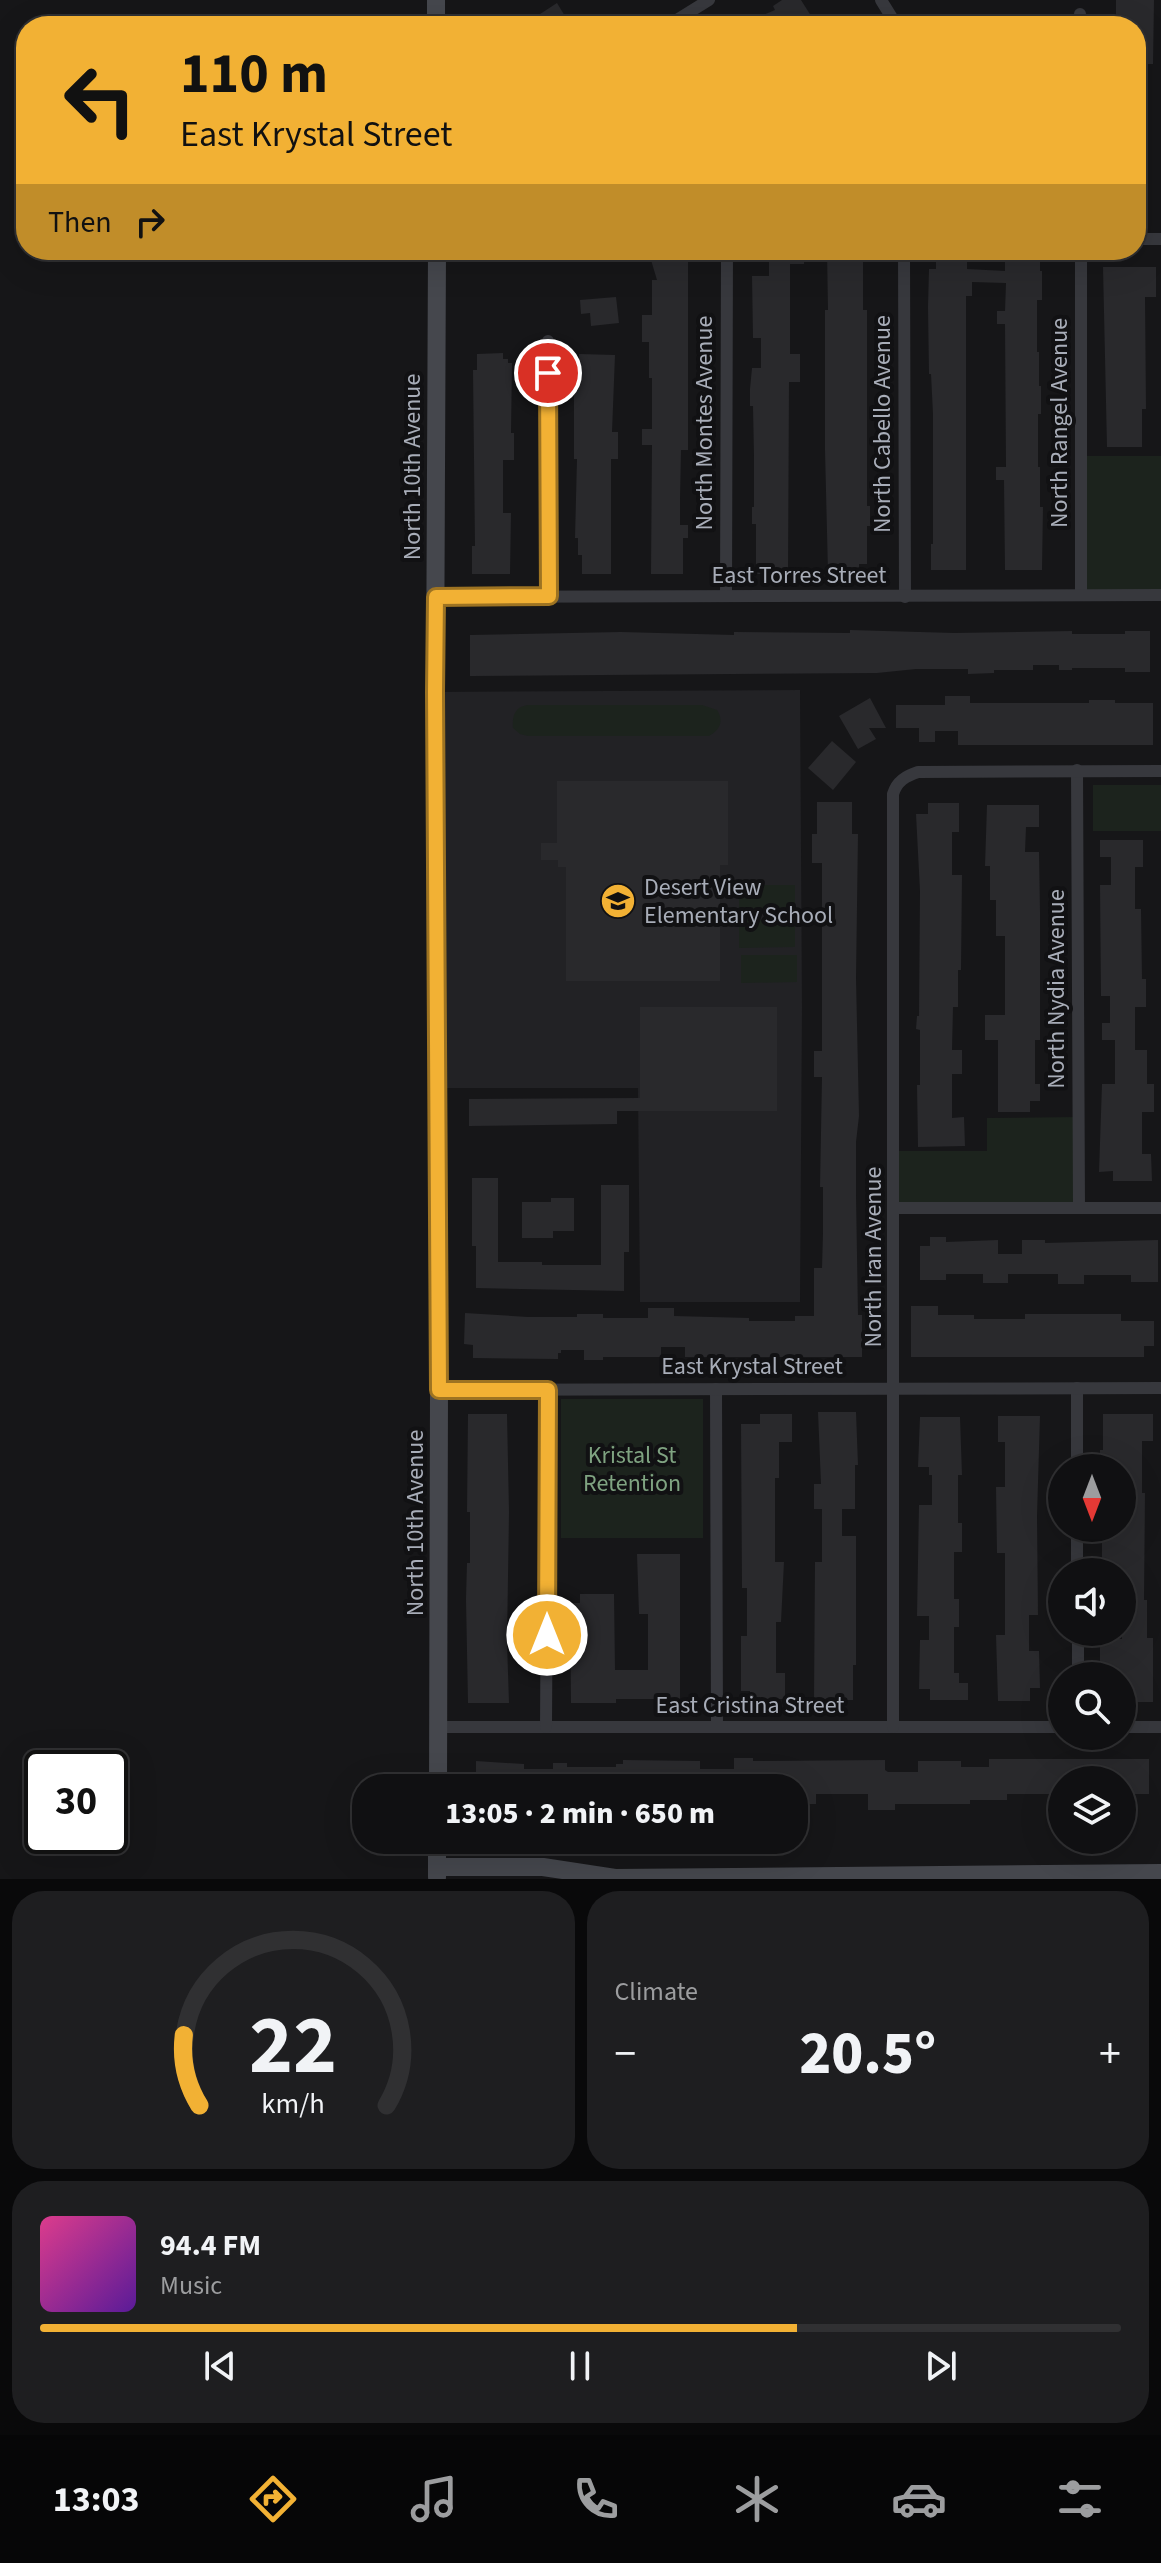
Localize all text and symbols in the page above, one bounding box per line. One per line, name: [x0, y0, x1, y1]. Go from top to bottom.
text: 110 m: [180, 35, 328, 114]
icon: left: [48, 48, 152, 152]
text: East Krystal Street: [180, 109, 452, 160]
icon: right: [128, 200, 172, 244]
text: Then: [48, 201, 112, 244]
street label: North Cabello Avenue: [865, 315, 900, 533]
street label: North Montes Avenue: [687, 316, 722, 530]
street label: North Rangel Avenue: [1042, 318, 1077, 528]
pin: [514, 339, 582, 407]
icon: arrive: [526, 351, 570, 395]
street label: North 10th Avenue: [395, 374, 430, 560]
street label: East Torres Street: [712, 558, 886, 593]
place label: Desert View Elementary School: [644, 870, 833, 933]
school or university icon: Desert View Elementary School: [599, 882, 637, 920]
street label: North Nydia Avenue: [1039, 889, 1074, 1089]
street label: North Iran Avenue: [856, 1167, 891, 1347]
street label: East Krystal Street: [661, 1349, 843, 1384]
street label: North 10th Avenue: [398, 1430, 433, 1616]
park label: Kristal St Retention: [583, 1438, 681, 1501]
north arrow: [1048, 1454, 1136, 1542]
map controls: [1048, 1454, 1136, 1854]
button: sound: [1048, 1558, 1136, 1646]
position arrow: [505, 1593, 589, 1677]
button: search: [1048, 1662, 1136, 1750]
street label: East Cristina Street: [656, 1688, 844, 1723]
speed limit sign: 30: [24, 1750, 128, 1854]
button: layers: [1048, 1766, 1136, 1854]
text: 13:05 · 2 min · 650 m: [445, 1792, 715, 1835]
text: Climate: [615, 1973, 698, 2010]
text: 22: [249, 1987, 337, 2105]
text: 20.5°: [799, 2012, 936, 2097]
text: −: [615, 2023, 636, 2086]
text: +: [1099, 2023, 1121, 2086]
text: km/h: [262, 2084, 325, 2124]
text: 94.4 FM: [160, 2224, 261, 2267]
text: Music: [160, 2267, 222, 2304]
icon: previous: [198, 2344, 242, 2388]
icon: pause: [558, 2344, 602, 2388]
icon: next: [919, 2344, 963, 2388]
icon: directions: [245, 2471, 301, 2527]
icon: music: [406, 2471, 462, 2527]
icon: phone: [568, 2471, 624, 2527]
icon: climate: [729, 2471, 785, 2527]
icon: car: [891, 2471, 947, 2527]
icon: filters: [1052, 2471, 1108, 2527]
text: 13:03: [53, 2474, 140, 2525]

